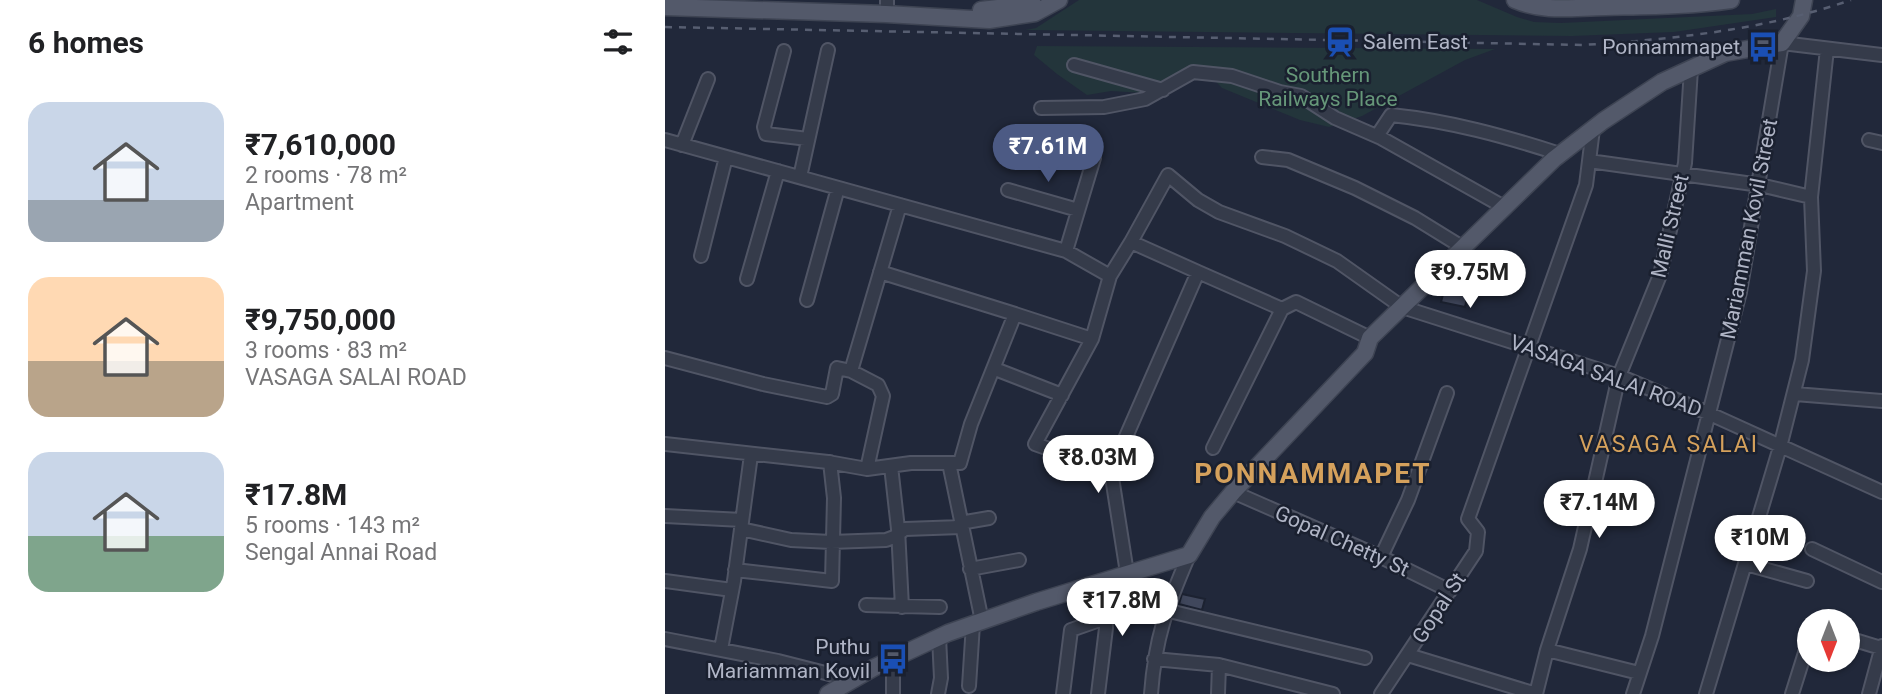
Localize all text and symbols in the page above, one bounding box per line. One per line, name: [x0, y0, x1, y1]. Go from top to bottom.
icon: filters: [599, 23, 637, 61]
text: 6 homes: [28, 25, 144, 60]
station icon: Salem East: [1323, 25, 1357, 59]
place label: Salem East: [1363, 30, 1468, 54]
bus stop icon: Ponnammapet: [1746, 30, 1780, 64]
place label: Ponnammapet: [1602, 35, 1740, 59]
park label: Southern Railways Place: [1258, 63, 1398, 111]
street label: Mariamman Kovil Street: [1716, 117, 1782, 341]
pin: ₹7.61M: [991, 124, 1105, 184]
text: ₹7,610,000: [245, 127, 396, 162]
icon: home: [84, 130, 168, 214]
text: ₹7.61M: [1009, 133, 1087, 160]
text: 2 rooms · 78 m²: [245, 162, 407, 189]
street label: Malli Street: [1646, 172, 1694, 280]
text: Apartment: [245, 189, 354, 216]
pin: ₹9.75M: [1413, 250, 1527, 310]
text: ₹9.75M: [1431, 259, 1509, 286]
text: ₹9,750,000: [245, 302, 396, 337]
icon: home: [84, 305, 168, 389]
street label: VASAGA SALAI ROAD: [1507, 330, 1705, 422]
text: 3 rooms · 83 m²: [245, 337, 407, 364]
text: VASAGA SALAI ROAD: [245, 364, 467, 391]
district label: VASAGA SALAI: [1579, 431, 1759, 458]
pin: ₹8.03M: [1041, 435, 1155, 495]
text: ₹8.03M: [1059, 444, 1137, 471]
district label: PONNAMMAPET: [1194, 457, 1432, 490]
text: ₹17.8M: [245, 477, 347, 512]
icon: home: [84, 480, 168, 564]
pin: ₹7.14M: [1542, 480, 1656, 540]
text: ₹7.14M: [1560, 489, 1638, 516]
street label: Gopal Chetty St: [1271, 501, 1413, 581]
text: 5 rooms · 143 m²: [245, 512, 420, 539]
pin: ₹10M: [1719, 516, 1801, 575]
text: ₹10M: [1731, 524, 1789, 551]
text: Sengal Annai Road: [245, 539, 437, 566]
street label: Gopal St: [1407, 568, 1471, 648]
pin: ₹17.8M: [1065, 578, 1179, 638]
text: ₹17.8M: [1083, 587, 1161, 614]
north arrow: [1797, 609, 1860, 672]
map controls: [1797, 609, 1860, 672]
place label: Puthu Mariamman Kovil: [706, 635, 870, 683]
bus stop icon: Puthu Mariamman Kovil: [876, 642, 910, 676]

